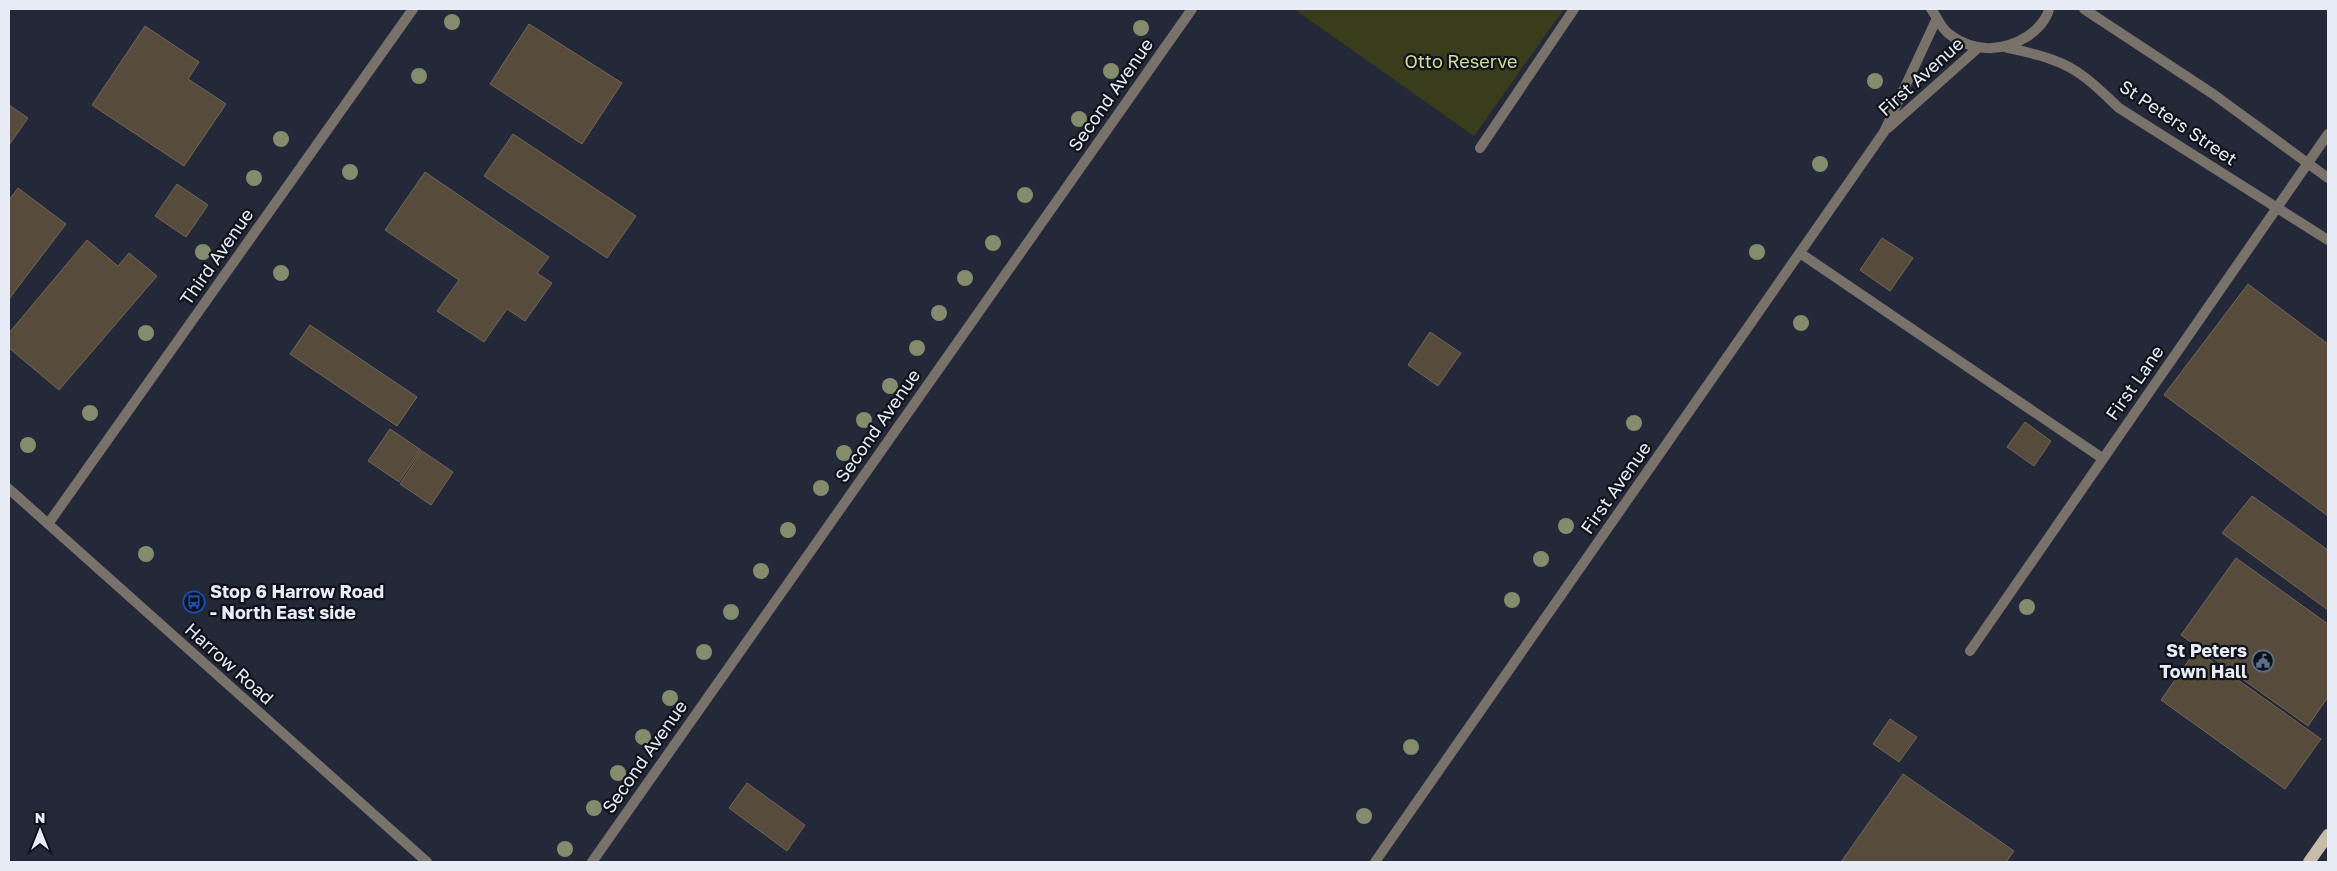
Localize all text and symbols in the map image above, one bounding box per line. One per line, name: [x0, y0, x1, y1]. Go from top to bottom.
street label: First Avenue: [1873, 32, 1968, 120]
street label: Second Avenue: [1063, 34, 1157, 155]
park label: Otto Reserve: [1404, 50, 1518, 72]
street label: St Peters Street: [2116, 75, 2241, 170]
street label: Third Avenue: [175, 204, 258, 309]
street label: First Lane: [2101, 341, 2168, 424]
street label: Second Avenue: [830, 365, 924, 486]
street label: First Avenue: [1575, 437, 1655, 538]
place label: Stop 6 Harrow Road - North East side: [210, 580, 384, 623]
bus stop icon: Stop 6 Harrow Road - North East side: [182, 590, 206, 614]
street label: Harrow Road: [181, 618, 278, 709]
place label: St Peters Town Hall: [2160, 639, 2247, 682]
public building icon: St Peters Town Hall: [2251, 649, 2275, 673]
street label: Second Avenue: [597, 696, 691, 817]
north arrow: [15, 806, 65, 856]
text: N: [35, 809, 45, 826]

